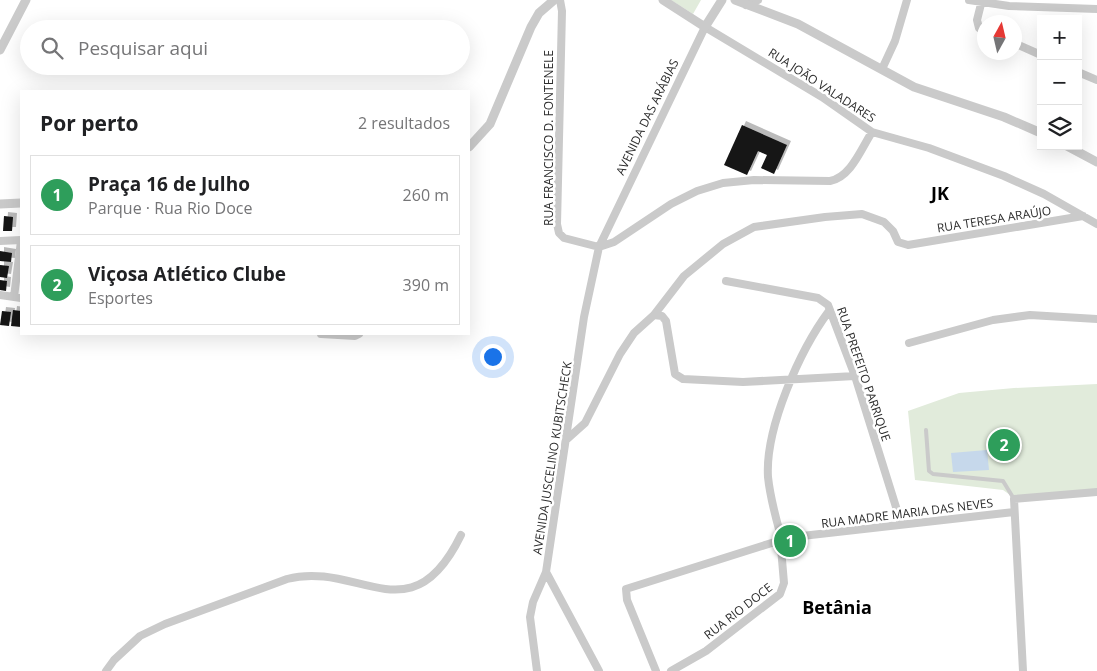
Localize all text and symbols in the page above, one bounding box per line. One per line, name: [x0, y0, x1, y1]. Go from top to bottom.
north arrow: [977, 15, 1022, 60]
map controls: [1037, 15, 1082, 150]
button: +: [1037, 15, 1082, 60]
search box: [20, 20, 470, 75]
icon: search: [38, 34, 66, 62]
text: Pesquisar aqui: [78, 35, 208, 61]
street label: RUA JOÃO VALADARES: [765, 44, 879, 126]
street label: RUA FRANCISCO D. FONTENELE: [540, 50, 557, 226]
street label: AVENIDA DAS ARÁBIAS: [612, 56, 682, 178]
button: −: [1037, 60, 1082, 105]
button: layers: [1037, 105, 1082, 150]
text: Por perto: [40, 109, 139, 137]
text: 2 resultados: [358, 112, 450, 134]
text: Praça 16 de Julho: [88, 171, 250, 197]
district label: JK: [929, 181, 949, 205]
text: 1: [52, 184, 62, 206]
text: 260 m: [403, 184, 449, 206]
text: Parque · Rua Rio Doce: [88, 197, 252, 219]
street label: RUA TERESA ARAÚJO: [936, 202, 1052, 236]
text: Viçosa Atlético Clube: [88, 261, 286, 287]
text: 2: [52, 274, 62, 296]
text: 390 m: [403, 274, 449, 296]
text: Esportes: [88, 287, 153, 309]
street label: RUA PREFEITO PARRIQUE: [833, 304, 895, 444]
your location: [480, 344, 506, 370]
street label: AVENIDA JUSCELINO KUBITSCHECK: [528, 360, 576, 556]
pin: 2: [988, 426, 1020, 464]
street label: RUA MADRE MARIA DAS NEVES: [820, 494, 994, 532]
pin: 1: [774, 522, 806, 560]
street label: RUA RIO DOCE: [700, 579, 776, 643]
district label: Betânia: [802, 595, 872, 619]

